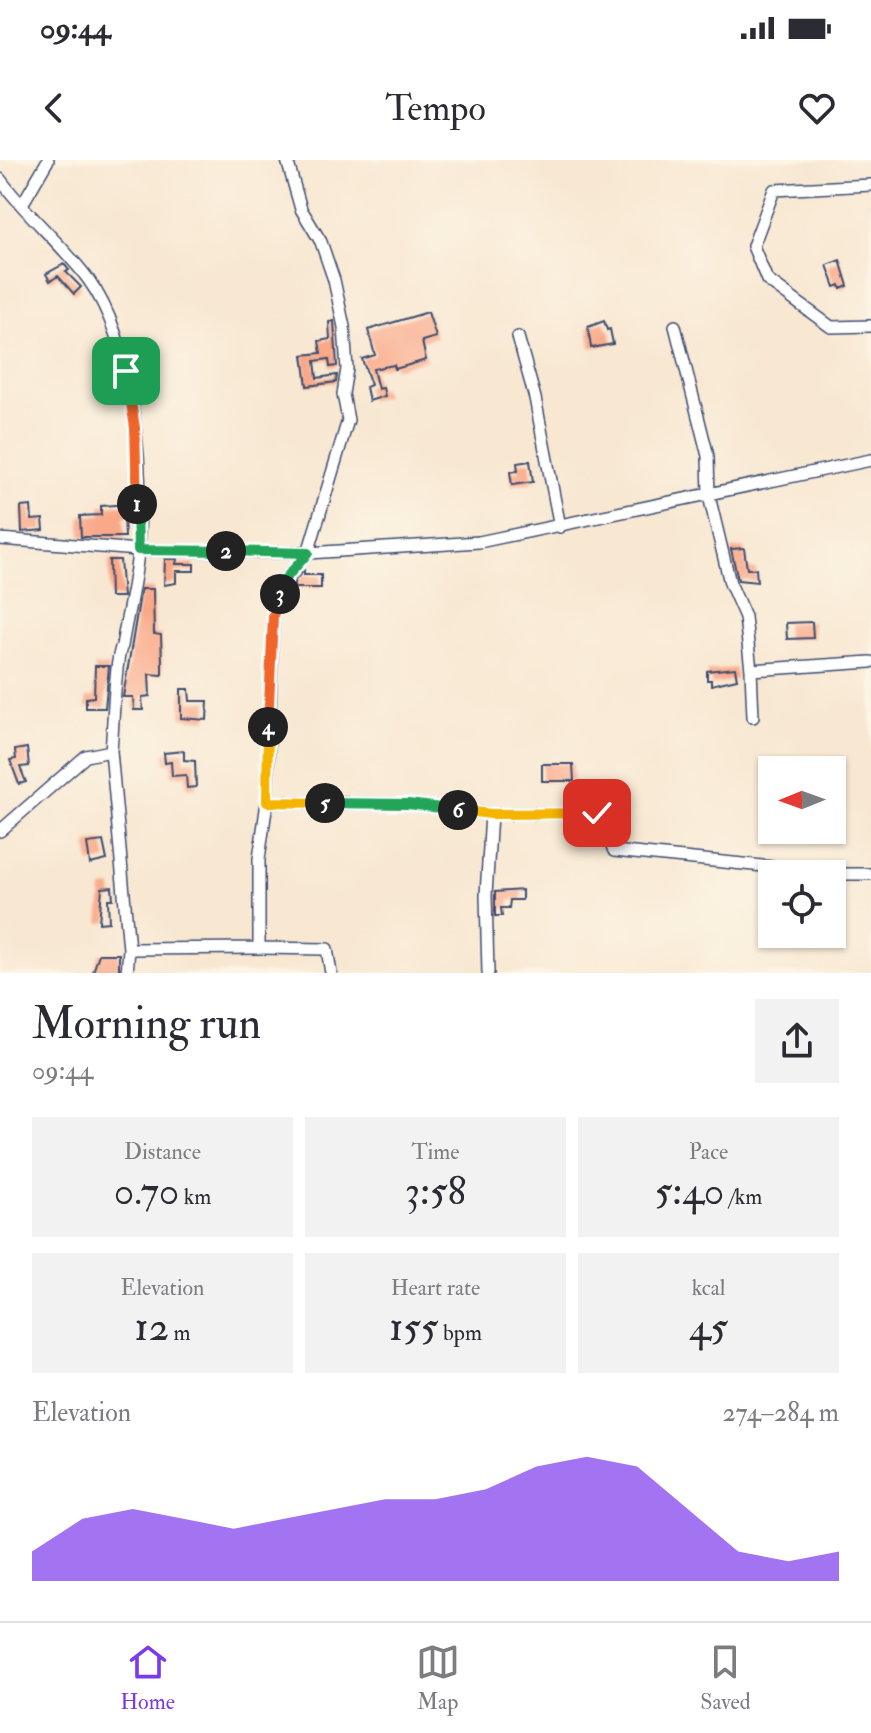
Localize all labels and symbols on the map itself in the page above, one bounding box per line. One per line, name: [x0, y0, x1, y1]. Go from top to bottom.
pin: [92, 337, 160, 405]
pin: 1: [117, 484, 157, 524]
pin: 2: [206, 531, 246, 571]
pin: 3: [260, 574, 300, 614]
pin: 4: [248, 707, 288, 747]
north arrow: [758, 756, 846, 844]
pin: [563, 779, 631, 847]
pin: 5: [305, 783, 345, 823]
pin: 6: [438, 790, 478, 830]

